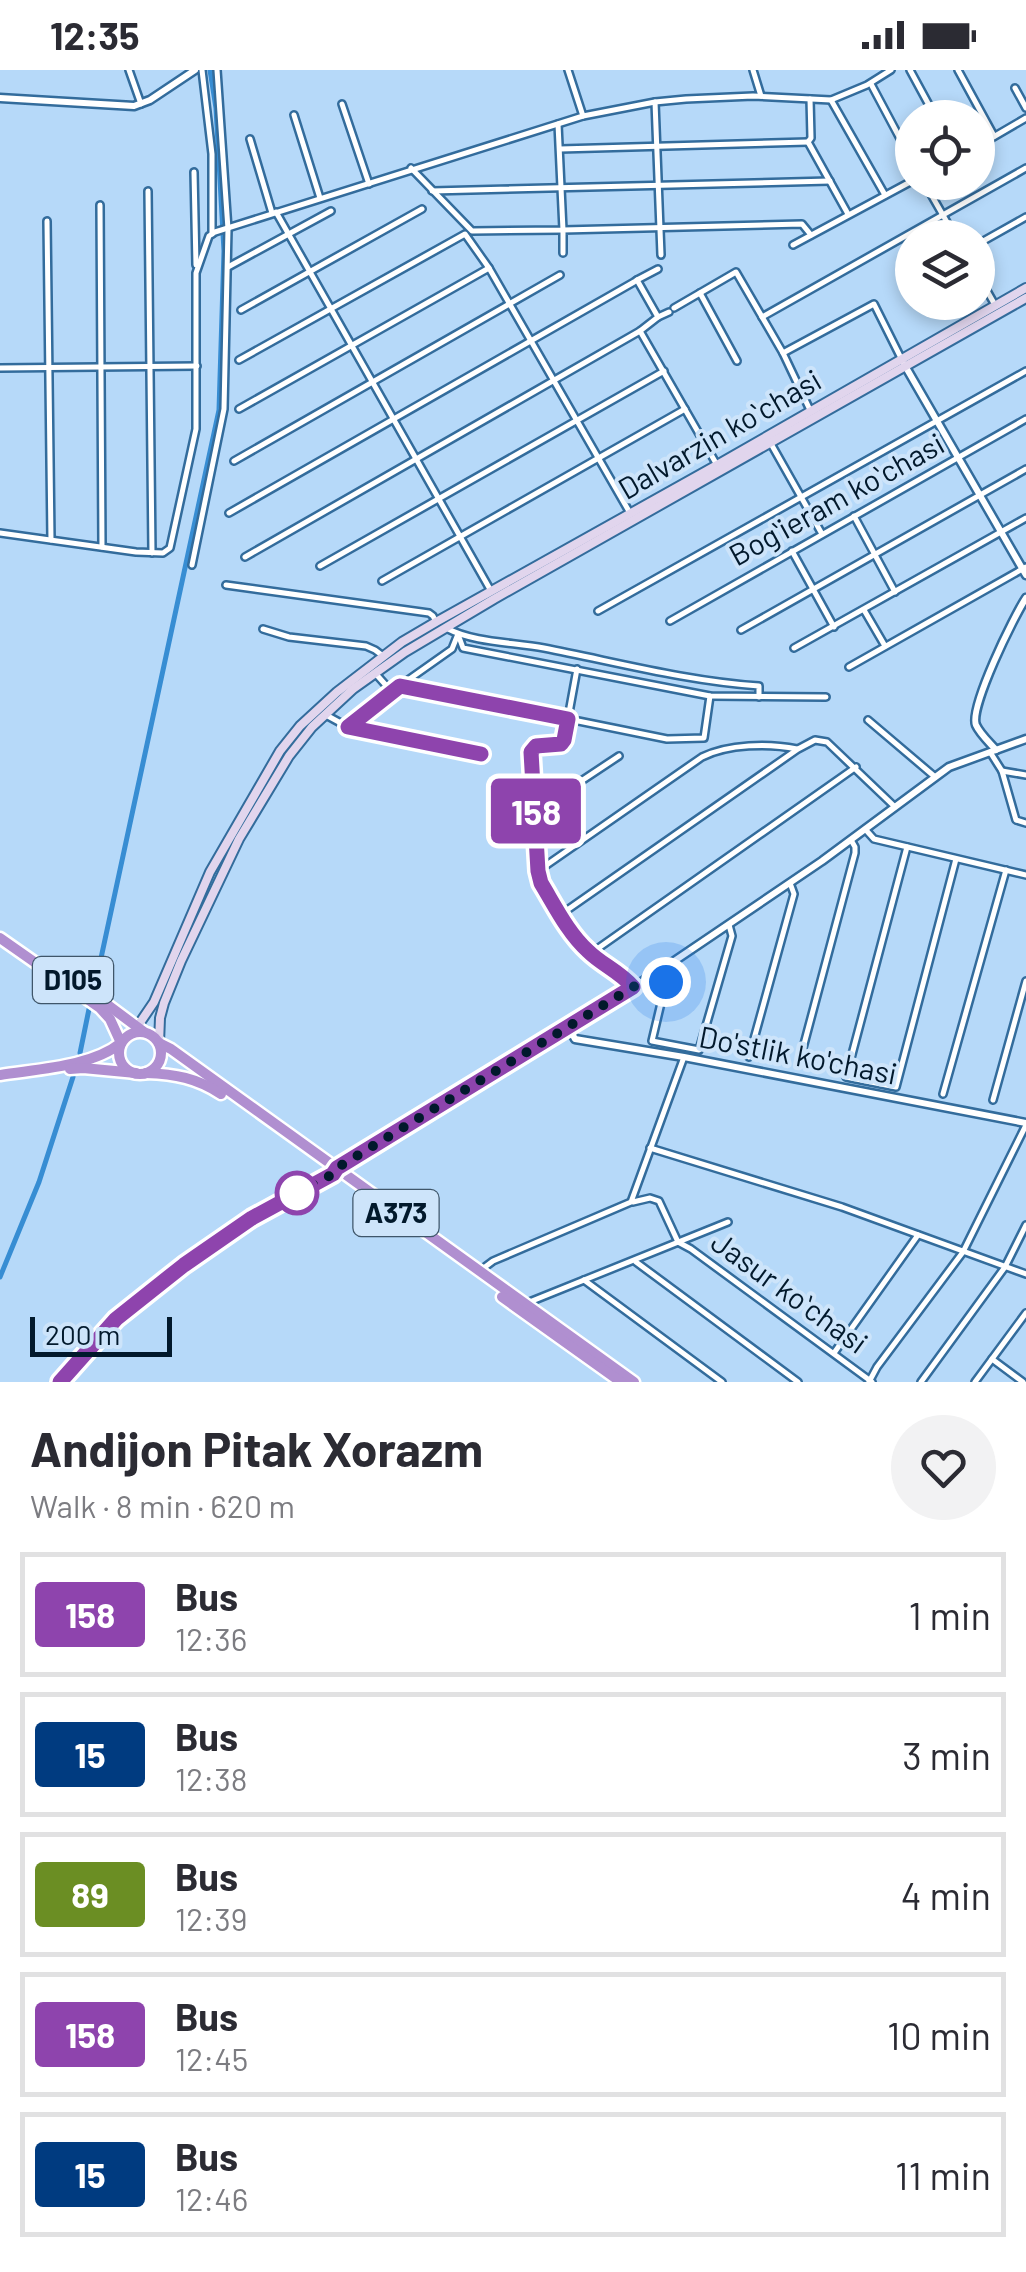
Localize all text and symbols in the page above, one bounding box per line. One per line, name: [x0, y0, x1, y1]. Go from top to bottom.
text: 12:35: [50, 12, 140, 58]
map controls: [895, 100, 995, 320]
button: locate: [895, 100, 995, 200]
button: layers: [895, 220, 995, 320]
street label: Dalvarzin koʻchasi: [611, 361, 827, 506]
street label: Bogʻieram koʻchasi: [722, 424, 950, 572]
line badge: 158: [478, 778, 594, 844]
text: 158: [511, 790, 561, 832]
road number: D105: [33, 957, 113, 1003]
your location: [641, 957, 691, 1007]
street label: Do'stlik ko'chasi: [696, 1017, 900, 1091]
unlabelled marker: [276, 1172, 318, 1214]
road number: A373: [354, 1190, 438, 1236]
street label: Jasur koʻchasi: [705, 1223, 875, 1360]
scale bar: [30, 1312, 172, 1356]
text: 200 m: [45, 1317, 120, 1351]
button: heart: [891, 1415, 996, 1520]
text: Andijon Pitak Xorazm: [30, 1419, 483, 1477]
text: Walk · 8 min · 620 m: [30, 1486, 295, 1524]
text: Bus: [175, 1573, 238, 1619]
text: 1 min: [909, 1592, 991, 1638]
text: 158: [65, 1593, 115, 1635]
text: 12:36: [175, 1619, 247, 1657]
text: Bus: [175, 1713, 238, 1759]
text: 3 min: [902, 1732, 991, 1778]
text: 15: [74, 1733, 106, 1775]
text: 12:38: [175, 1759, 247, 1797]
text: Bus: [175, 1853, 238, 1899]
text: 4 min: [901, 1872, 991, 1918]
text: 89: [71, 1873, 109, 1915]
text: 12:39: [175, 1899, 247, 1937]
text: Bus: [175, 1993, 238, 2039]
text: 10 min: [887, 2012, 991, 2058]
text: 158: [65, 2013, 115, 2055]
text: 12:45: [175, 2039, 248, 2077]
text: Bus: [175, 2133, 238, 2179]
text: 11 min: [895, 2152, 991, 2198]
text: 15: [74, 2153, 106, 2195]
text: 12:46: [175, 2179, 248, 2217]

